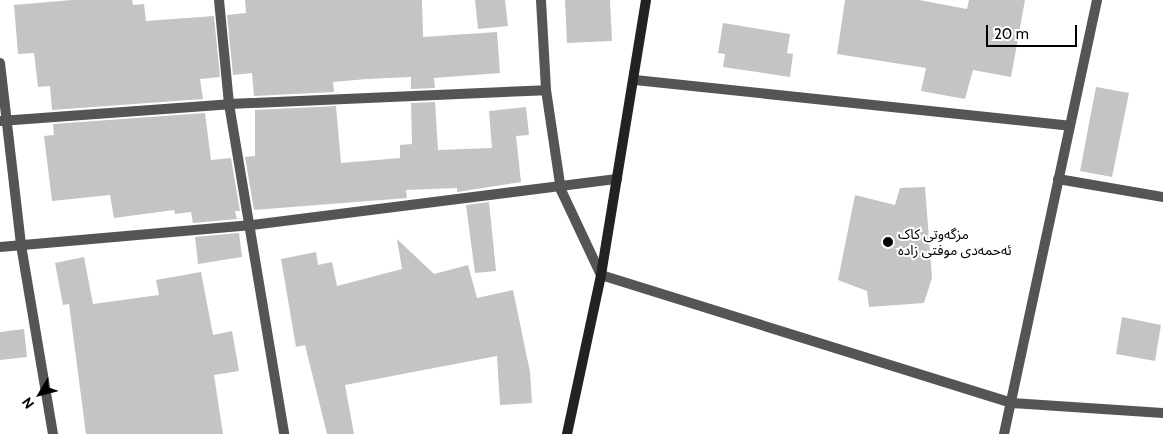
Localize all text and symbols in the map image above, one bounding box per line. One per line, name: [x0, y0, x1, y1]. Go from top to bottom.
scale bar: [988, 15, 1079, 47]
text: 20 m: [994, 25, 1029, 43]
place label: مزگەوتی کاک ئەحمەدی موفتی زادە: [898, 226, 1012, 258]
marker: مزگەوتی کاک ئەحمەدی موفتی زادە: [882, 236, 894, 248]
north arrow: [15, 369, 65, 419]
text: N: [18, 394, 38, 412]

